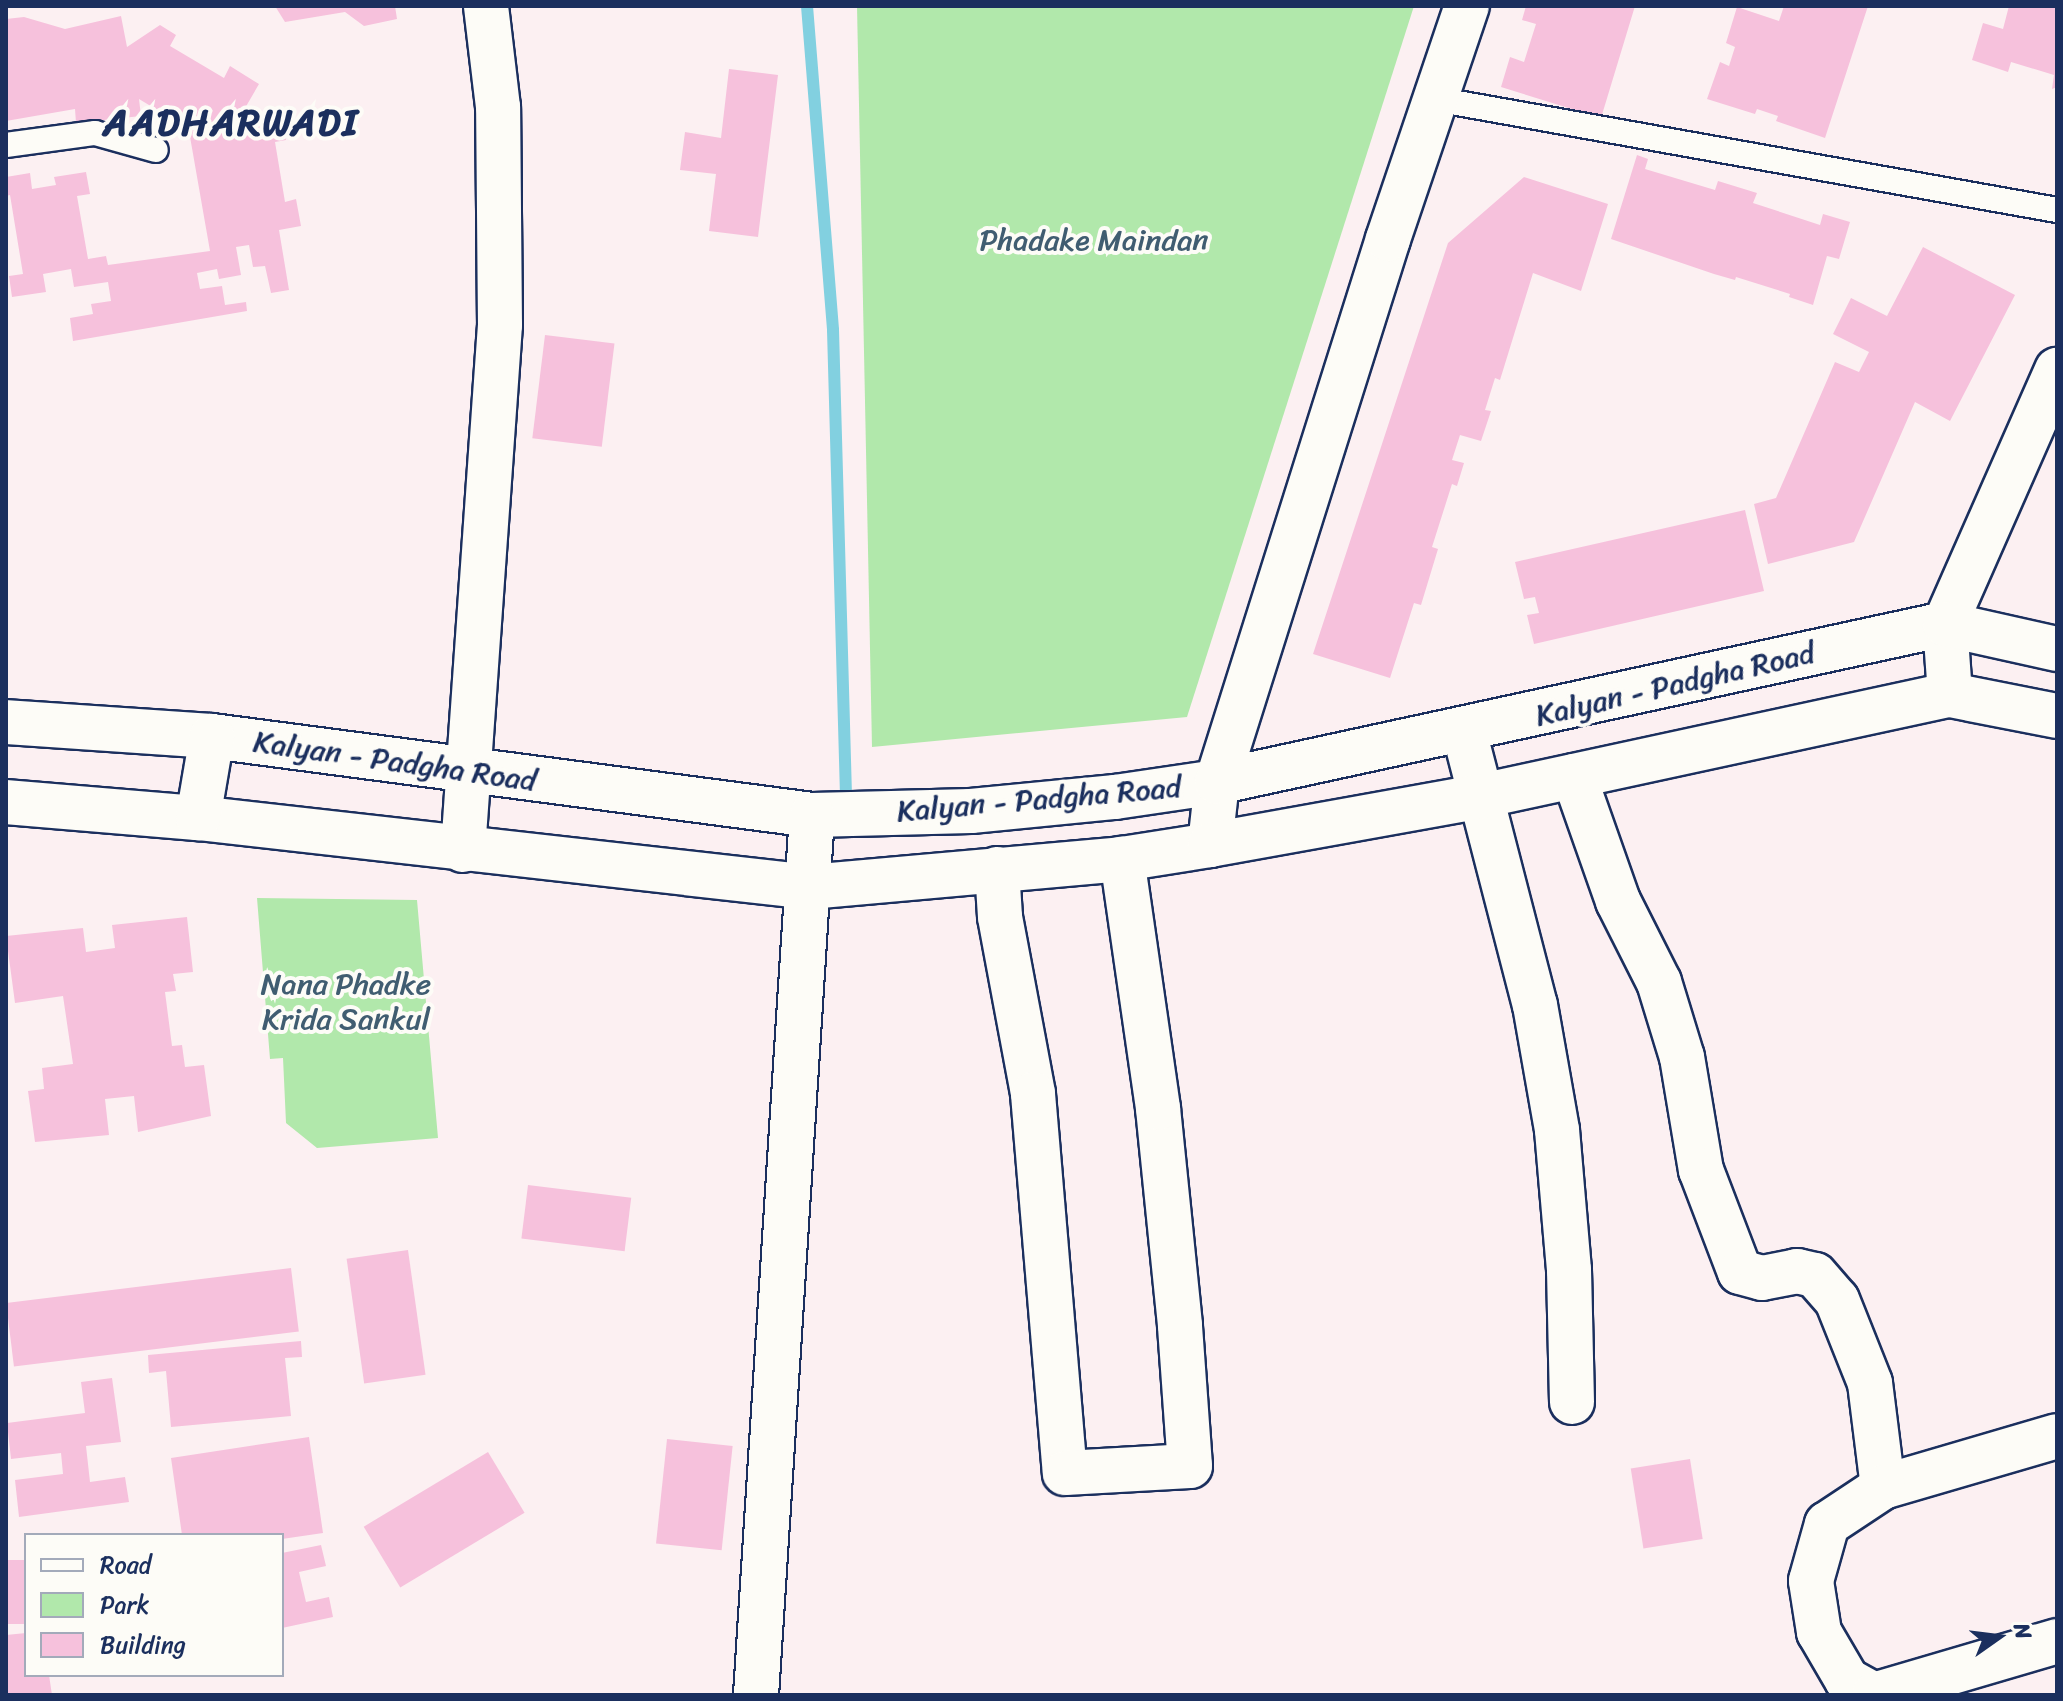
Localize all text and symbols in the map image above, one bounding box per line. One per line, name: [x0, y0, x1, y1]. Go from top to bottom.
district label: AADHARWADI: [105, 100, 357, 146]
park label: Phadake Maindan: [979, 222, 1209, 258]
street label: Kalyan - Padgha Road: [1532, 634, 1818, 734]
street label: Kalyan - Padgha Road: [251, 723, 539, 799]
street label: Kalyan - Padgha Road: [895, 769, 1183, 829]
park label: Nana Phadke Krida Sankul: [260, 966, 432, 1036]
legend: [24, 1533, 284, 1677]
text: Road: [100, 1544, 151, 1586]
text: Park: [100, 1584, 149, 1626]
north arrow: [1959, 1597, 2039, 1677]
text: N: [2002, 1619, 2044, 1643]
text: Building: [100, 1624, 186, 1666]

